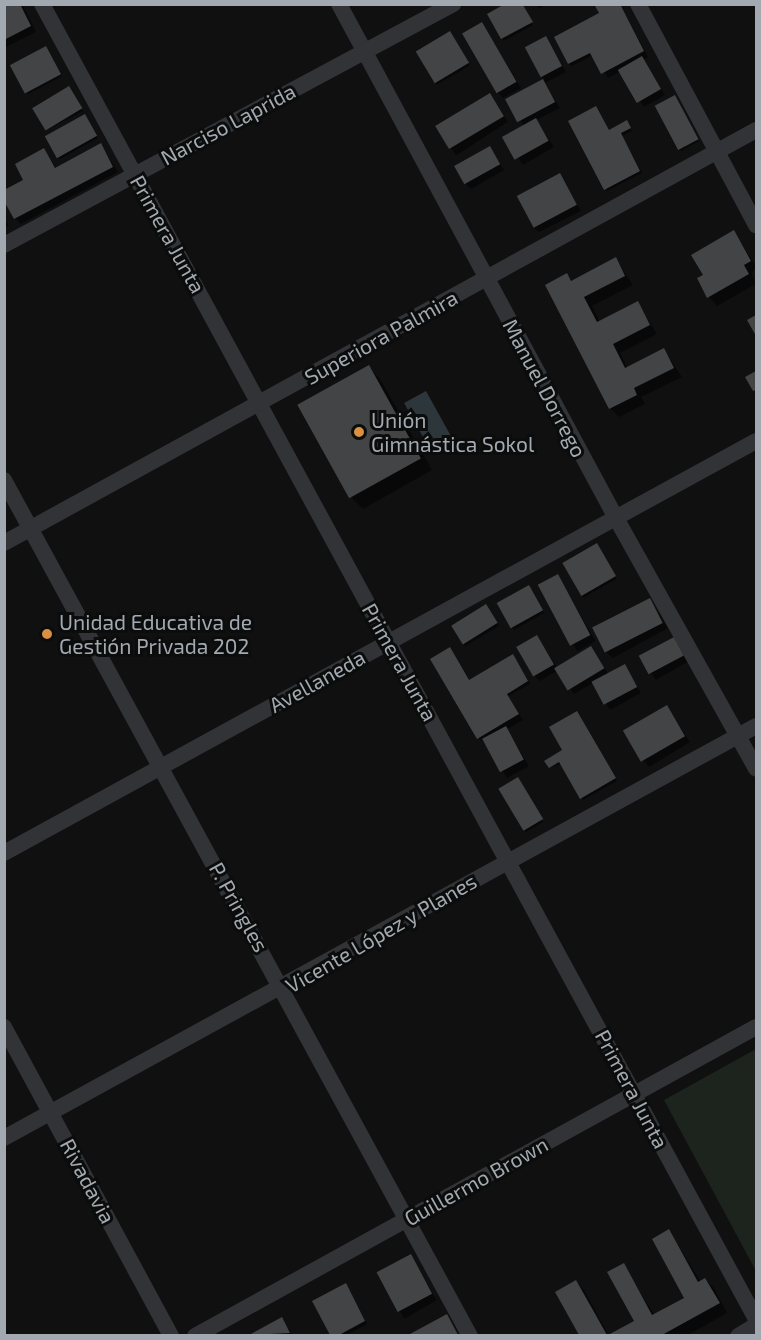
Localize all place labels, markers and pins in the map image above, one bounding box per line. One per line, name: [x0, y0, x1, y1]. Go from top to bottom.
place label: Unión Gimnástica Sokol: [371, 407, 534, 457]
marker: Unión Gimnástica Sokol: [352, 425, 366, 439]
place label: Unidad Educativa de Gestión Privada 202: [59, 609, 252, 659]
marker: Unidad Educativa de Gestión Privada 202: [40, 627, 54, 641]

